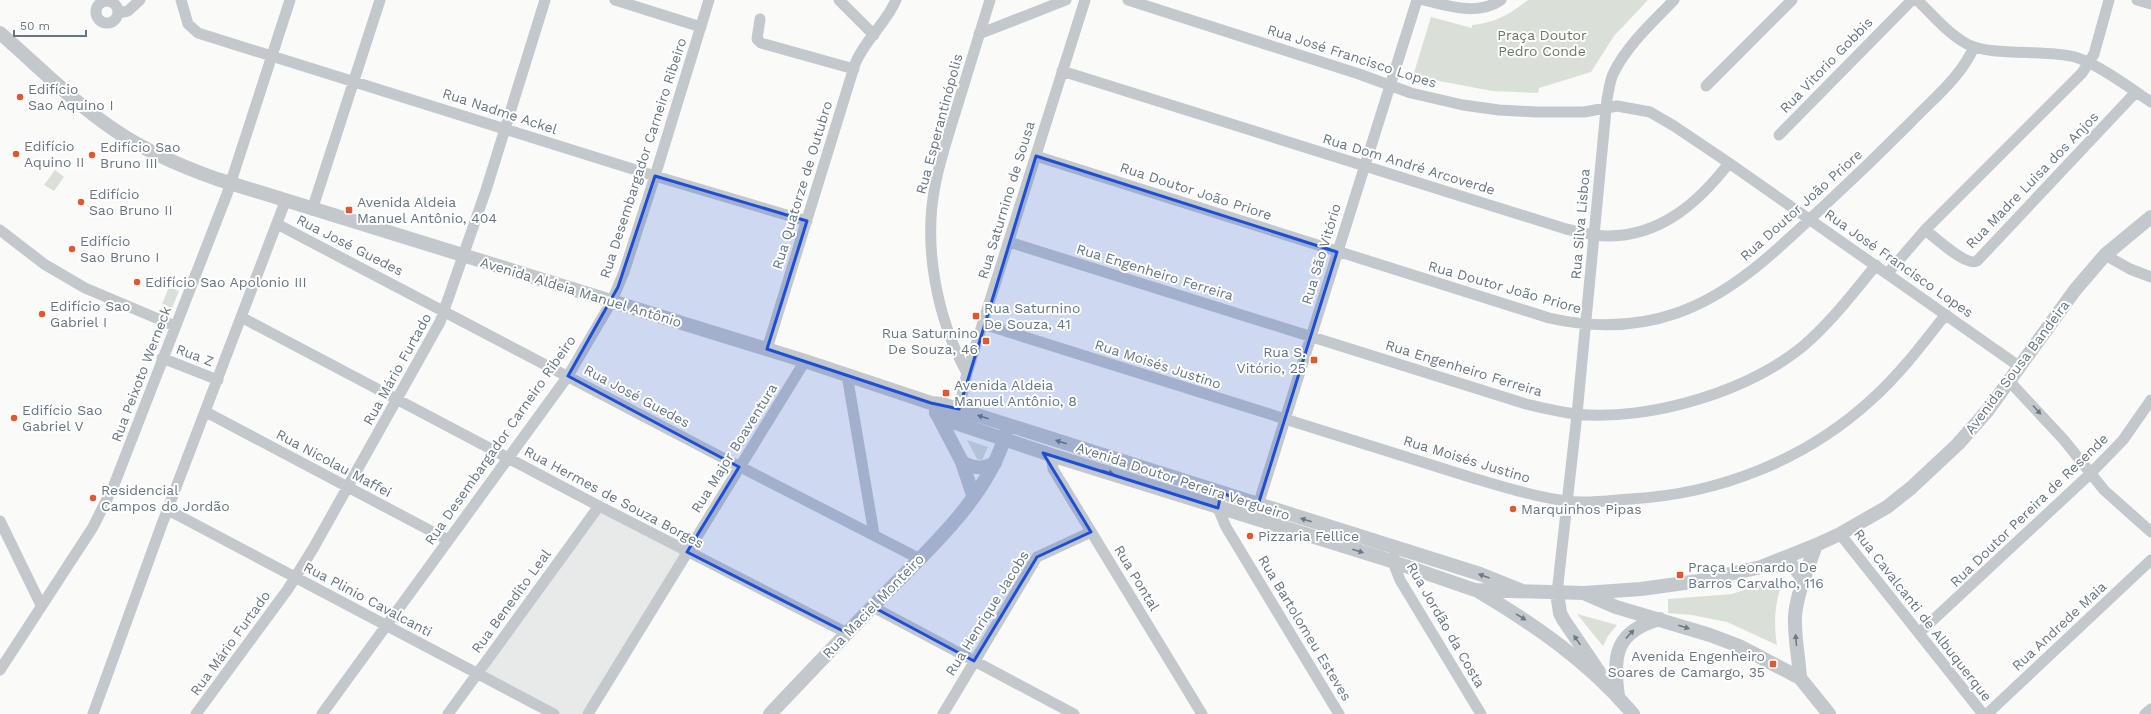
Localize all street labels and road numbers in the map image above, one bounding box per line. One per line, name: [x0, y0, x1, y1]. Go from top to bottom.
street label: Rua Vitorio Gobbis: [1776, 14, 1876, 116]
street label: Rua José Francisco Lopes: [1265, 21, 1439, 91]
street label: Rua Desembargador Carneiro Ribeiro: [596, 36, 690, 280]
street label: Rua Esperantinópolis: [913, 52, 965, 196]
street label: Rua Nadme Ackel: [441, 85, 560, 137]
street label: Rua Quatorze de Outubro: [769, 99, 835, 271]
street label: Rua Madre Luisa dos Anjos: [1962, 108, 2102, 252]
street label: Rua Saturnino de Sousa: [974, 119, 1038, 281]
street label: Rua Dom André Arcoverde: [1321, 130, 1497, 198]
street label: Rua Doutor João Priore: [1737, 146, 1865, 264]
street label: Rua Doutor João Priore: [1118, 159, 1274, 223]
street label: Rua Silva Lisboa: [1567, 168, 1593, 280]
street label: Rua São Vitório: [1298, 202, 1344, 306]
street label: Rua José Francisco Lopes: [1822, 206, 1976, 320]
street label: Rua José Guedes: [294, 211, 406, 279]
street label: Rua Engenheiro Ferreira: [1075, 240, 1236, 304]
street label: Avenida Aldeia Manuel Antônio: [478, 254, 684, 330]
street label: Rua Doutor João Priore: [1427, 257, 1583, 317]
street label: Avenida Sousa Bandeira: [1962, 297, 2073, 437]
street label: Rua Peixoto Werneck: [108, 304, 174, 444]
street label: Rua Mário Furtado: [360, 310, 434, 428]
street label: Rua Desembargador Carneiro Ribeiro: [421, 332, 579, 548]
street label: Rua Moisés Justino: [1093, 336, 1223, 392]
street label: Rua Engenheiro Ferreira: [1384, 336, 1545, 400]
street label: Rua Z: [174, 341, 216, 370]
street label: Rua José Guedes: [581, 361, 693, 431]
street label: Rua Major Boaventura: [688, 380, 780, 516]
street label: Rua Nicolau Maffei: [274, 426, 394, 500]
street label: Rua Doutor Pereira de Resende: [1947, 430, 2111, 590]
street label: Rua Moisés Justino: [1402, 432, 1532, 486]
street label: Avenida Doutor Pereira Vergueiro: [1074, 439, 1292, 523]
street label: Rua Hermes de Souza Borges: [522, 443, 706, 551]
street label: Rua Cavalcanti de Albuquerque: [1851, 526, 1995, 704]
street label: Rua Pontal: [1111, 542, 1163, 614]
street label: Rua Benedito Leal: [468, 546, 554, 656]
street label: Rua Henrique Jacobs: [942, 548, 1032, 678]
street label: Rua Maciel Monteiro: [819, 551, 927, 661]
street label: Rua Bartolomeu Esteves: [1255, 552, 1355, 704]
street label: Rua Plinio Cavalcanti: [301, 558, 435, 640]
street label: Rua Jordão da Costa: [1404, 560, 1488, 690]
street label: Rua Andrede Maia: [2009, 578, 2109, 674]
street label: Rua Mário Furtado: [187, 588, 273, 698]

